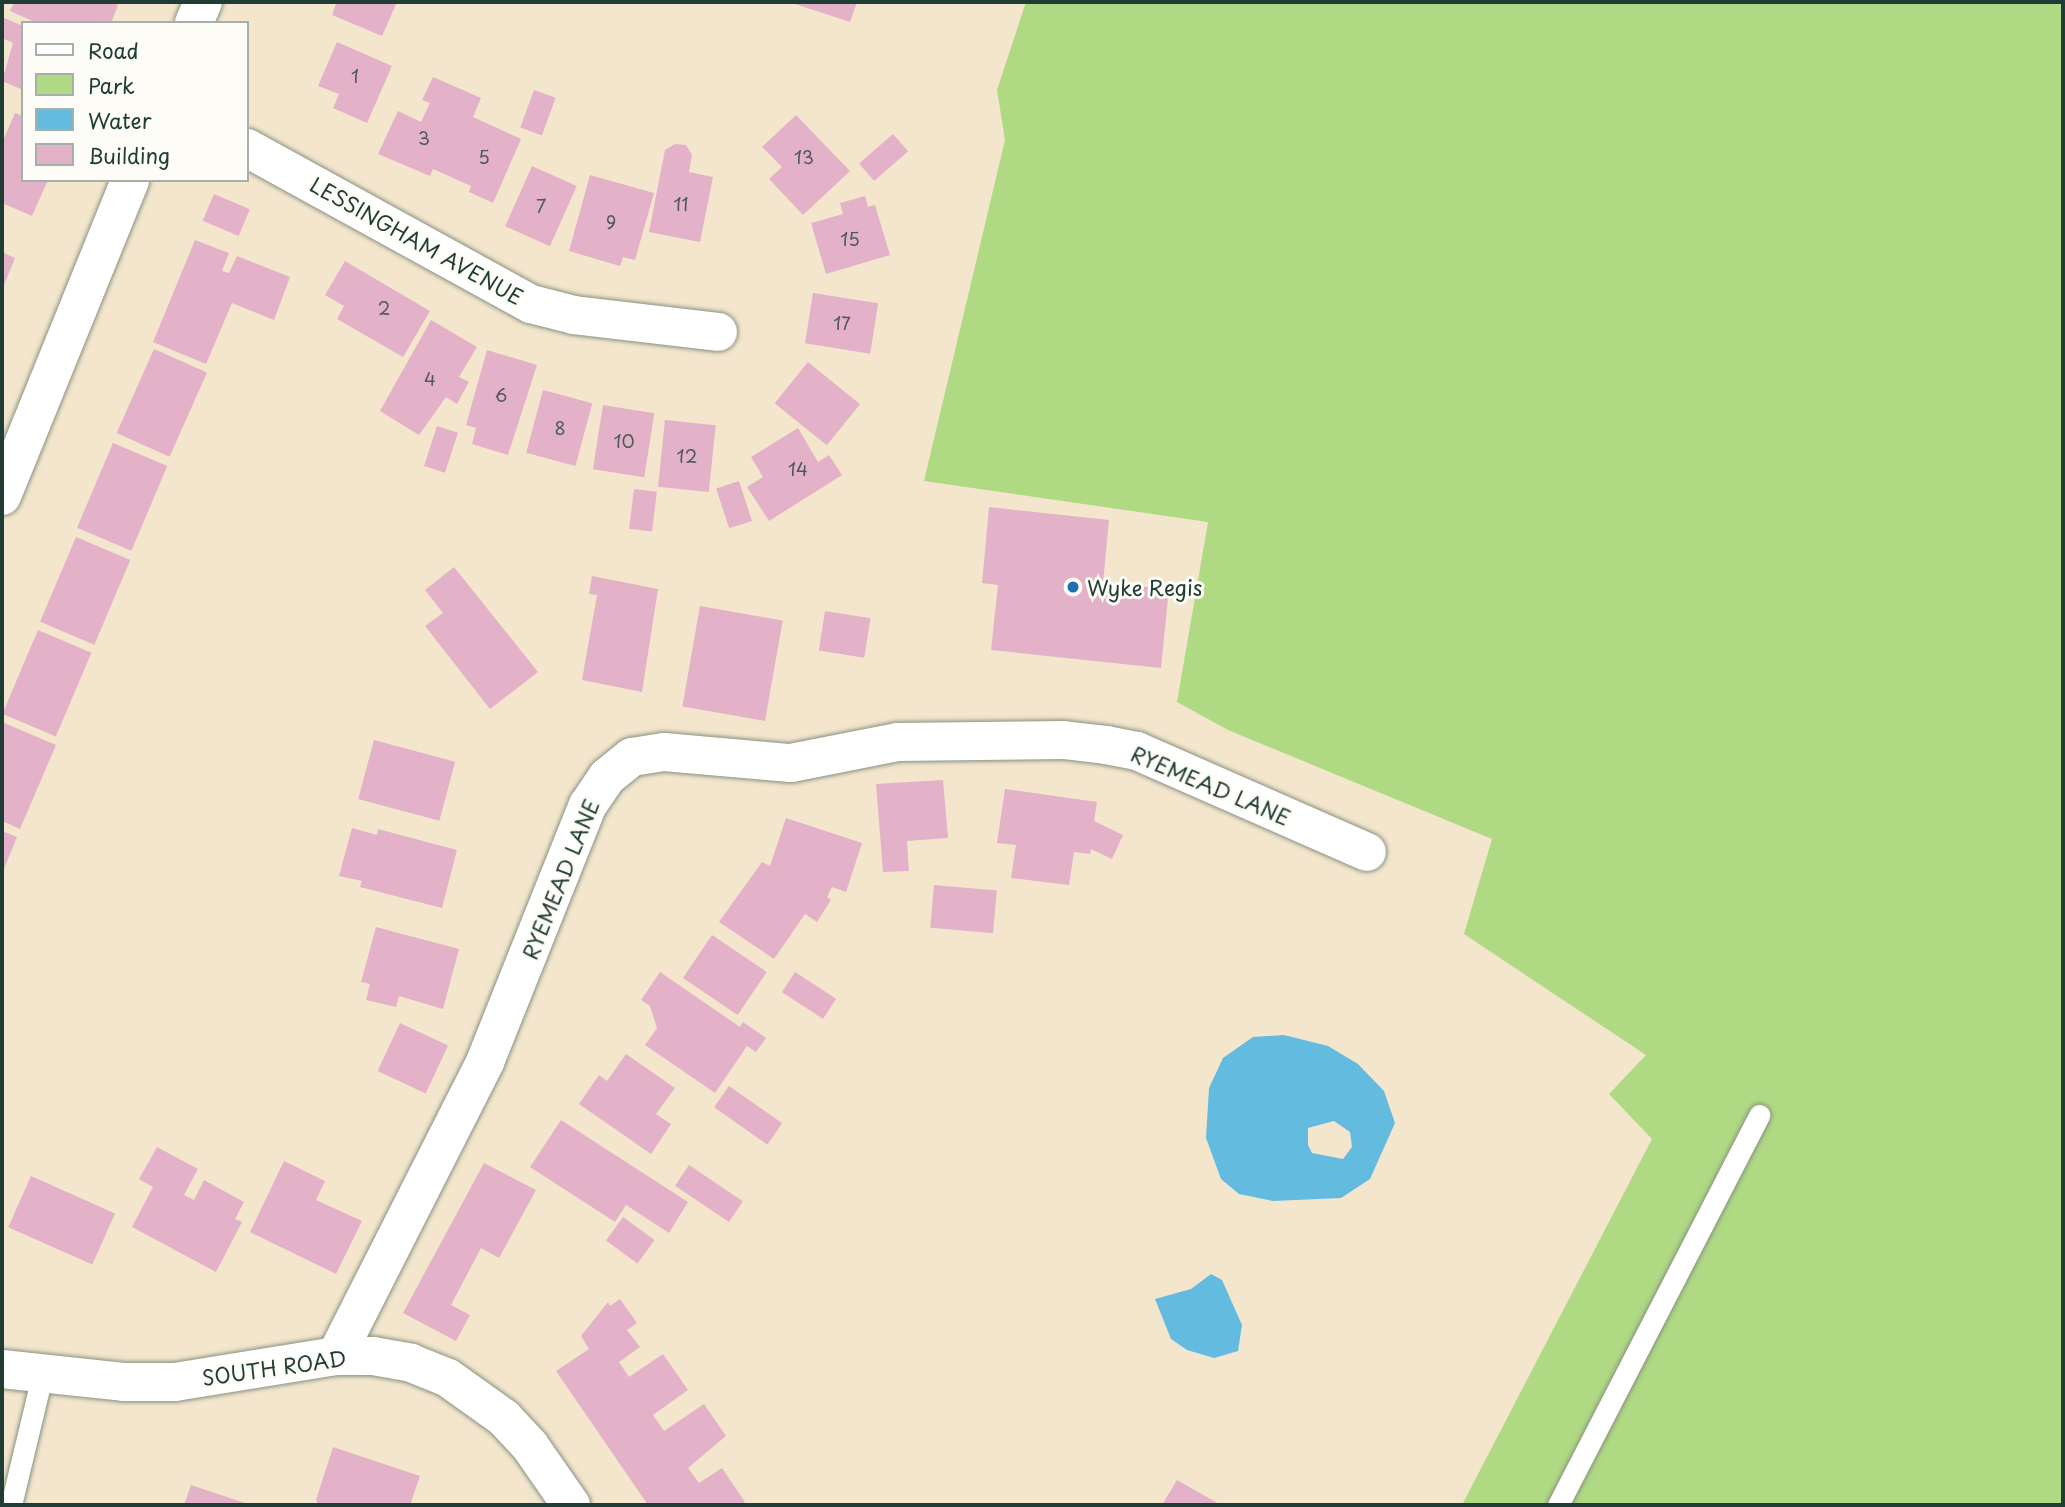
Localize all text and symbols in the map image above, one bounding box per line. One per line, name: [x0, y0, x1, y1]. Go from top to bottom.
legend: [21, 21, 248, 182]
text: Road: [88, 34, 139, 66]
house number: 1: [351, 65, 359, 87]
text: Park: [88, 69, 135, 101]
text: Water: [88, 104, 151, 136]
house number: 3: [418, 127, 430, 149]
text: Building: [88, 139, 170, 171]
house number: 5: [478, 146, 490, 168]
house number: 13: [794, 146, 814, 168]
street label: LESSINGHAM AVENUE: [307, 171, 527, 309]
house number: 11: [673, 193, 689, 215]
house number: 7: [536, 195, 546, 217]
house number: 9: [606, 211, 616, 233]
house number: 15: [840, 228, 860, 250]
house number: 2: [378, 297, 390, 319]
house number: 17: [833, 312, 851, 334]
house number: 4: [424, 368, 436, 390]
house number: 6: [495, 384, 507, 406]
house number: 8: [554, 417, 566, 439]
house number: 10: [613, 430, 635, 452]
house number: 12: [677, 445, 697, 467]
house number: 14: [788, 458, 808, 480]
place label: Wyke Regis: [1087, 574, 1202, 600]
marker: Wyke Regis: [1065, 579, 1081, 595]
street label: RYEMEAD LANE: [1129, 741, 1293, 829]
street label: RYEMEAD LANE: [517, 797, 603, 961]
street label: SOUTH ROAD: [200, 1344, 348, 1390]

